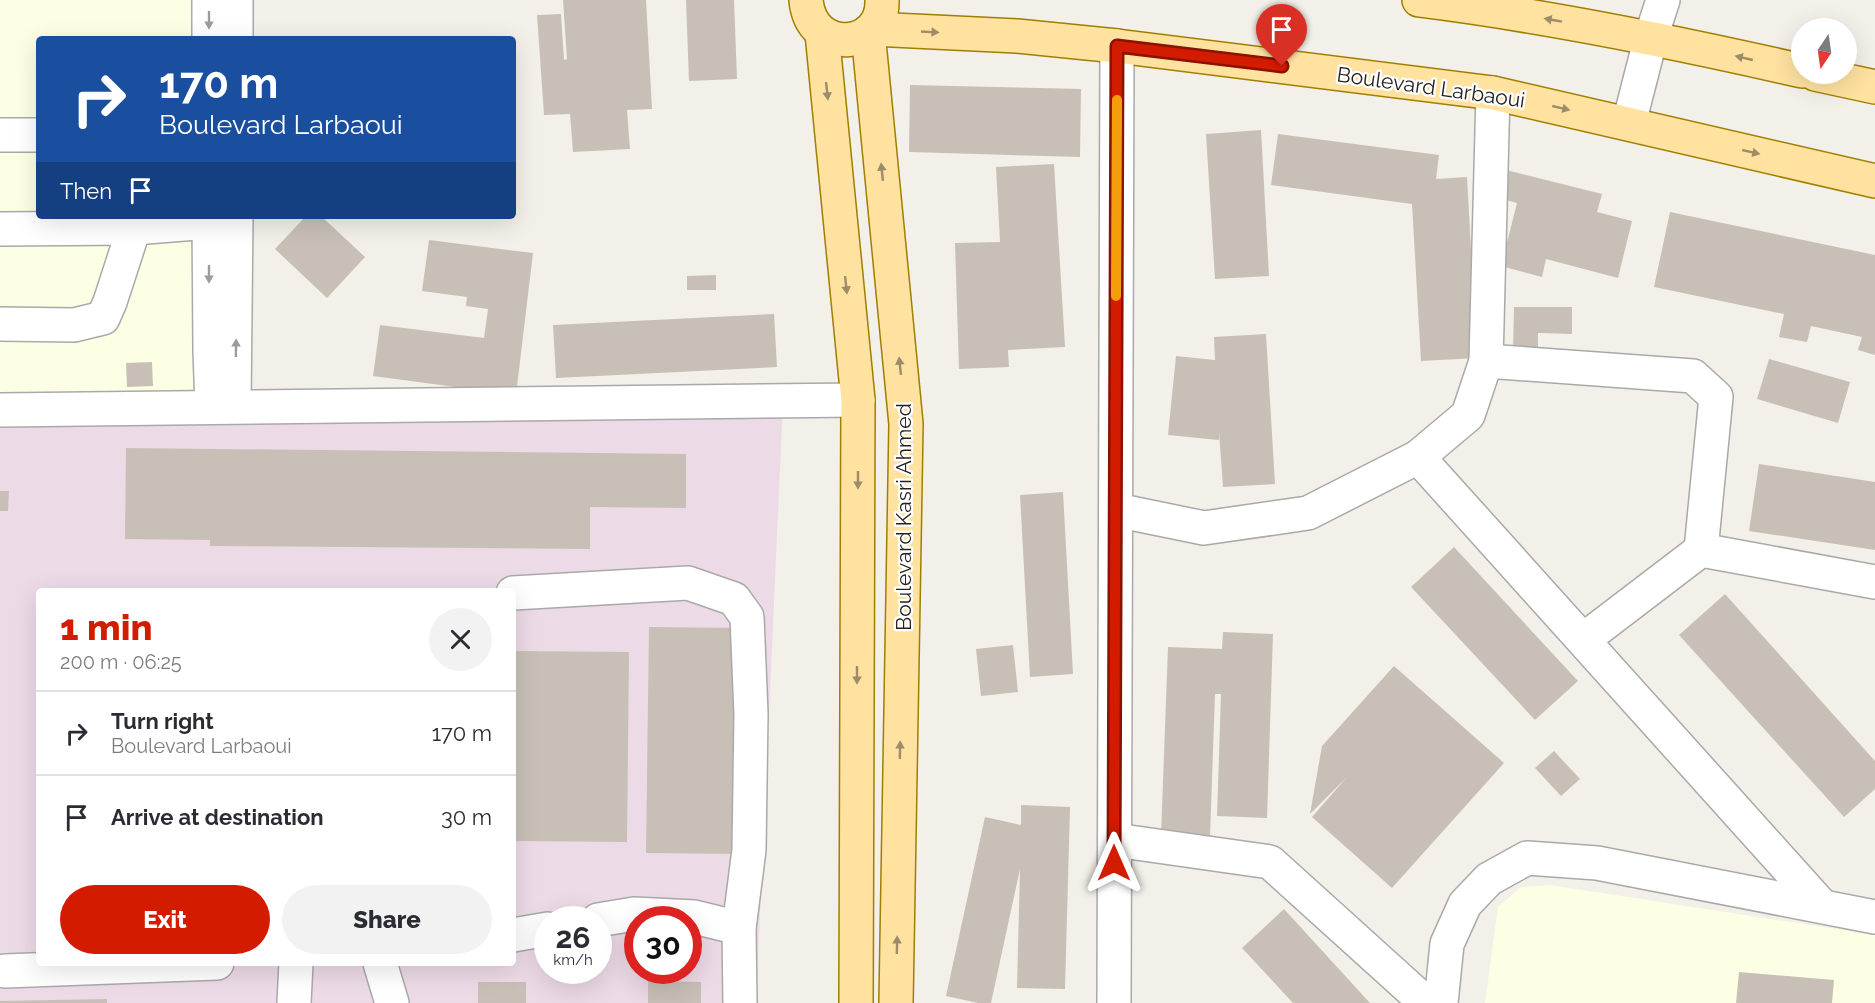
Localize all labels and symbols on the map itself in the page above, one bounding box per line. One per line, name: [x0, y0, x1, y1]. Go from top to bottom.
pin: [1256, 4, 1307, 66]
one-way arrow: [204, 10, 214, 29]
one-way arrow: [1544, 15, 1563, 24]
north arrow: [1791, 18, 1857, 84]
one-way arrow: [921, 27, 940, 36]
one-way arrow: [1735, 53, 1754, 62]
street label: Boulevard Larbaoui: [1335, 61, 1527, 113]
one-way arrow: [822, 82, 832, 101]
one-way arrow: [1552, 104, 1571, 113]
one-way arrow: [1742, 148, 1760, 158]
one-way arrow: [877, 162, 887, 181]
one-way arrow: [204, 265, 214, 284]
one-way arrow: [842, 276, 851, 295]
one-way arrow: [231, 338, 241, 357]
one-way arrow: [895, 356, 905, 375]
street label: Boulevard Kasri Ahmed: [891, 403, 916, 631]
one-way arrow: [853, 470, 863, 489]
one-way arrow: [852, 665, 862, 684]
one-way arrow: [895, 740, 905, 759]
position arrow: [1082, 831, 1146, 895]
speed limit sign: 30: [624, 906, 702, 984]
one-way arrow: [892, 935, 901, 954]

